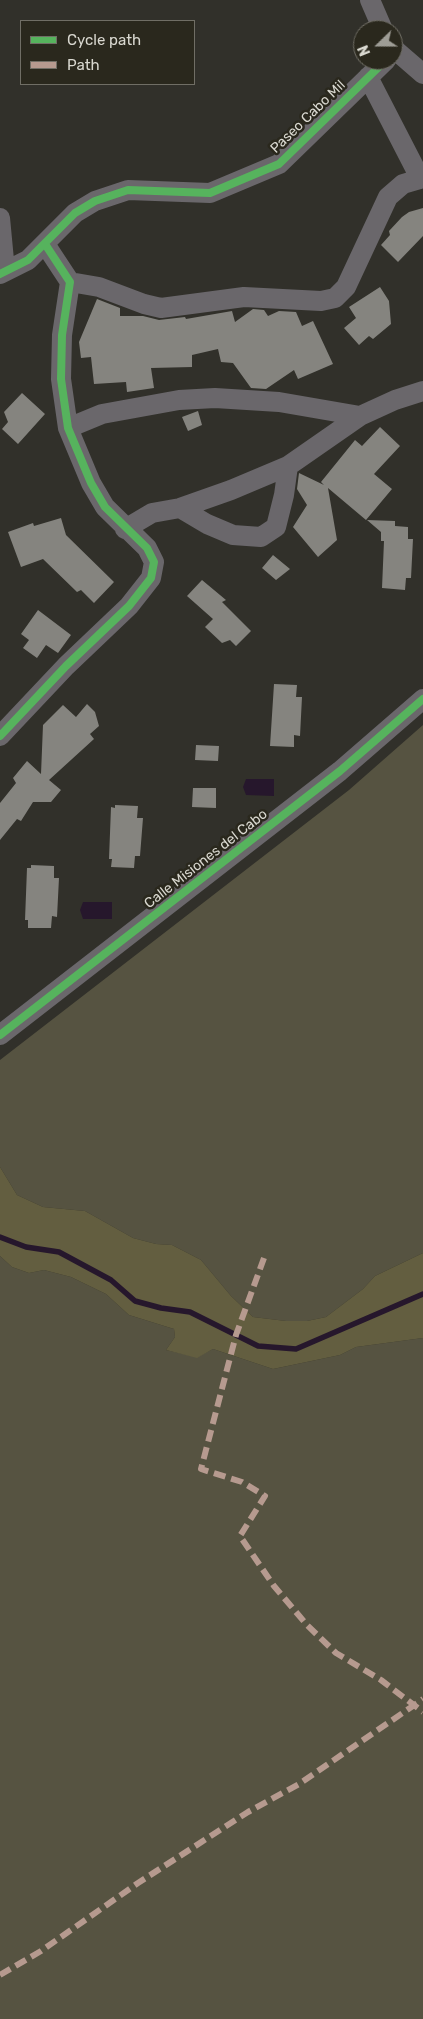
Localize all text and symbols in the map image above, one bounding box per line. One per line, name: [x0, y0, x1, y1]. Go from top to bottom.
legend: [20, 20, 195, 85]
north arrow: [353, 20, 403, 70]
text: Cycle path: [67, 31, 141, 49]
text: N: [355, 43, 374, 58]
text: Path: [67, 56, 100, 74]
street label: Paseo Cabo Mil: [267, 77, 349, 157]
street label: Calle Misiones del Cabo: [141, 806, 271, 912]

